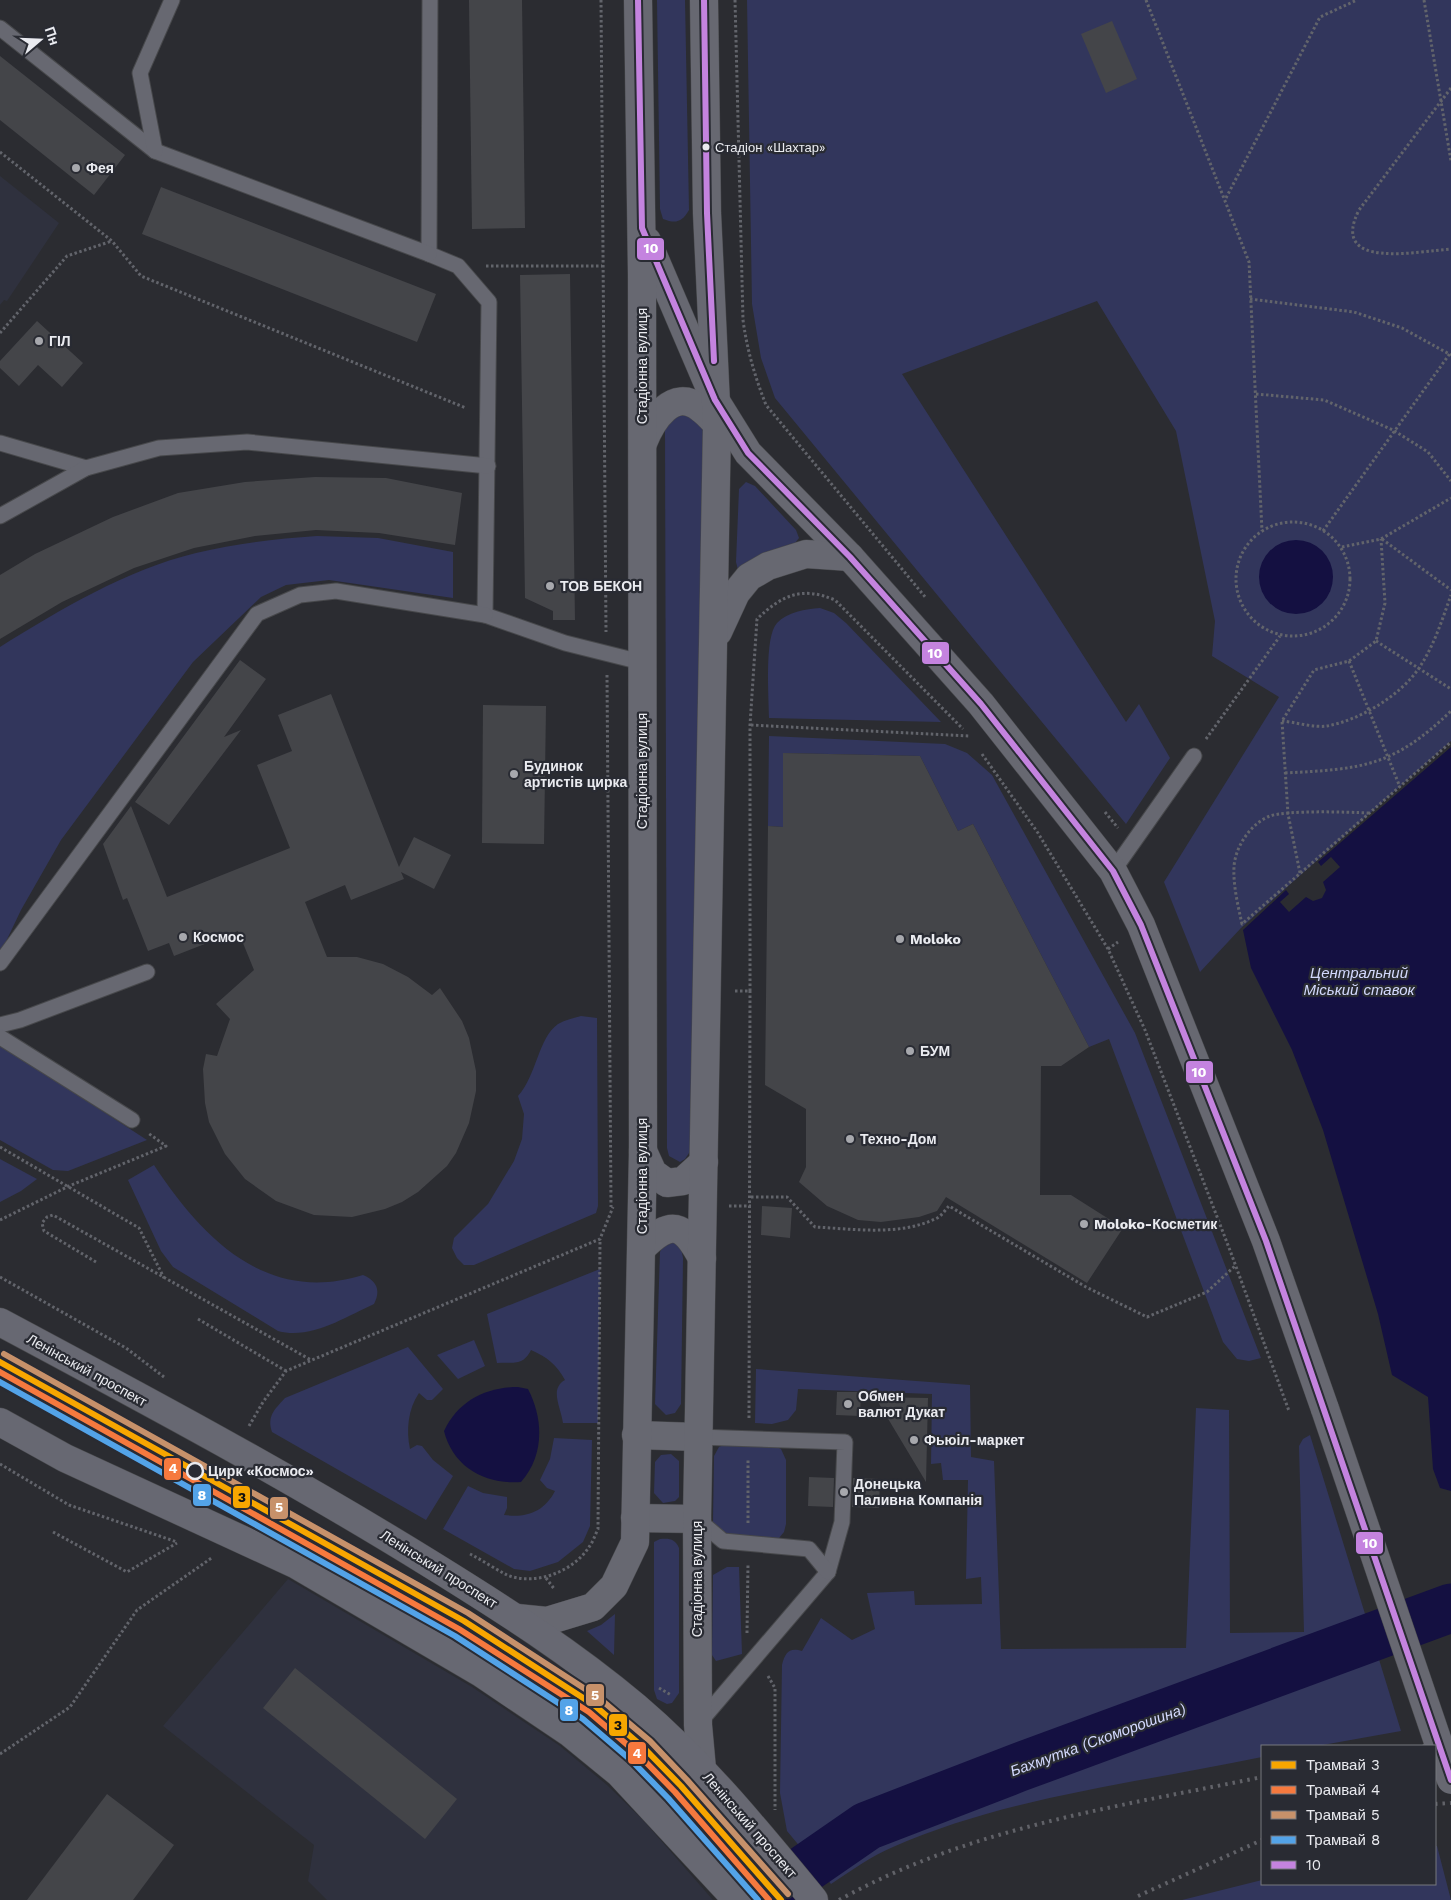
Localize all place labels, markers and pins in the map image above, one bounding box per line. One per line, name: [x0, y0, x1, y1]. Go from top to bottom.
place label: Стадіон «Шахтар»: [715, 140, 825, 155]
marker: Стадіон «Шахтар»: [701, 142, 711, 152]
place label: Фея: [86, 160, 114, 176]
marker: Фея: [70, 162, 82, 174]
place label: ГІЛ: [49, 333, 71, 349]
marker: ГІЛ: [33, 335, 45, 347]
place label: ТОВ БЕКОН: [560, 578, 642, 594]
marker: ТОВ БЕКОН: [544, 580, 556, 592]
place label: Будинок артистів цирка: [524, 758, 628, 790]
marker: Будинок артистів цирка: [508, 768, 520, 780]
place label: Космос: [193, 929, 244, 945]
marker: Космос: [177, 931, 189, 943]
place label: Moloko: [910, 931, 961, 947]
marker: Moloko: [894, 933, 906, 945]
place label: БУМ: [920, 1043, 950, 1059]
marker: БУМ: [904, 1045, 916, 1057]
place label: Техно-Дом: [860, 1131, 937, 1147]
marker: Техно-Дом: [844, 1133, 856, 1145]
place label: Moloko-Косметик: [1094, 1216, 1218, 1232]
marker: Moloko-Косметик: [1078, 1218, 1090, 1230]
place label: Обмен валют Дукат: [858, 1388, 945, 1420]
marker: Обмен валют Дукат: [842, 1398, 854, 1410]
place label: Фьюіл-маркет: [924, 1432, 1025, 1448]
marker: Фьюіл-маркет: [908, 1434, 920, 1446]
marker: Цирк «Космос»: [186, 1462, 204, 1480]
place label: Цирк «Космос»: [208, 1463, 314, 1479]
place label: Донецька Паливна Компанія: [854, 1476, 982, 1508]
marker: Донецька Паливна Компанія: [838, 1486, 850, 1498]

